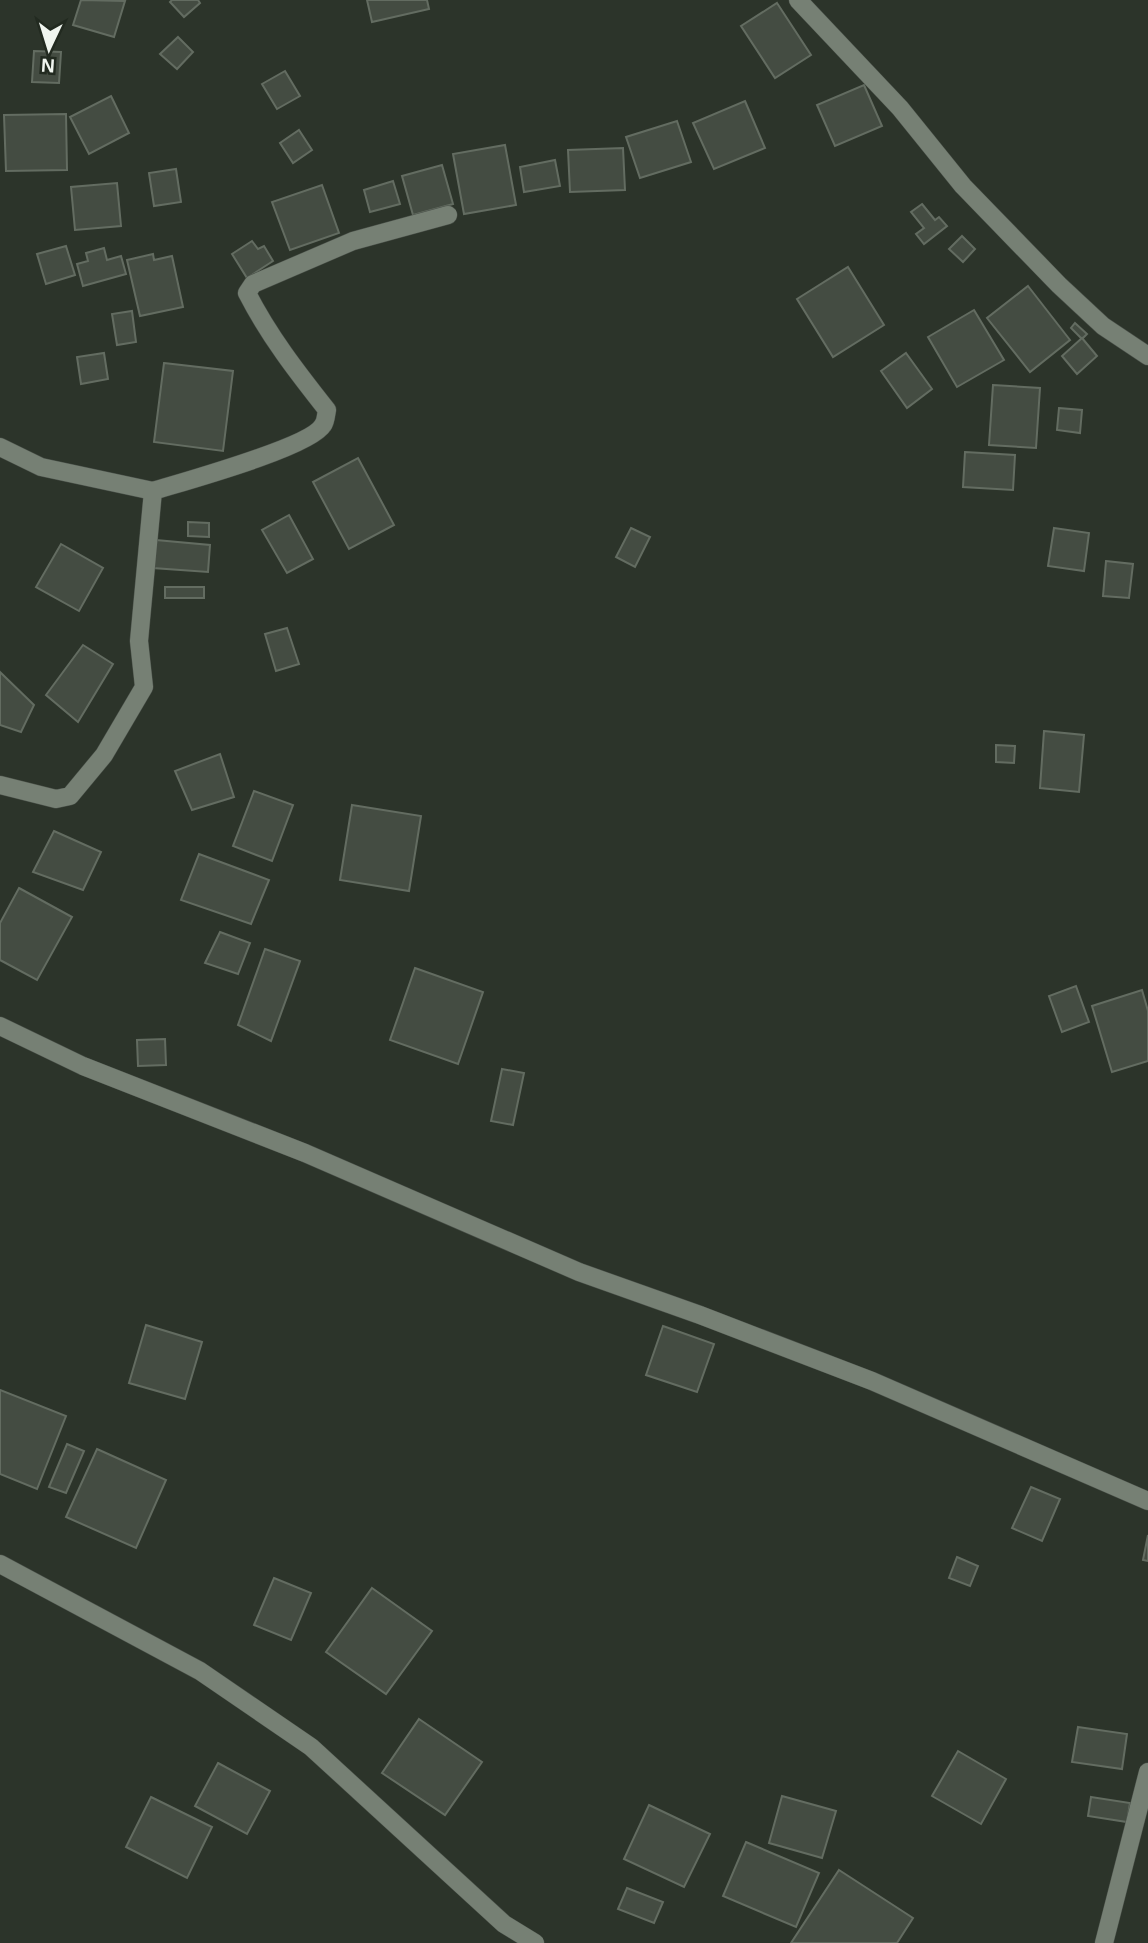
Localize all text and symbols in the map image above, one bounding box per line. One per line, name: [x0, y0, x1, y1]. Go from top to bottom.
north arrow: [14, 14, 84, 84]
text: N: [40, 55, 55, 76]

